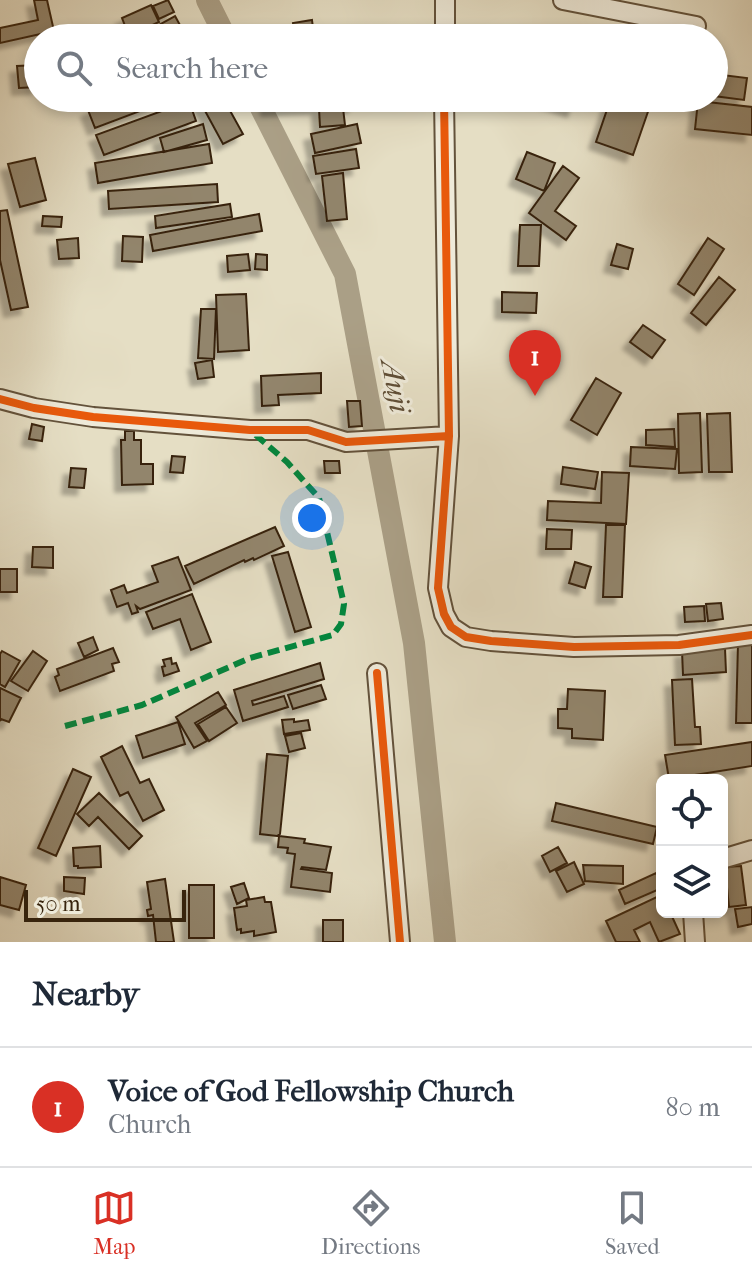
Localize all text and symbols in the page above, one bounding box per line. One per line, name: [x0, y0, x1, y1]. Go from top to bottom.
search box: [24, 24, 728, 112]
icon: search: [52, 46, 96, 90]
text: Search here: [116, 51, 268, 86]
pin: 1: [509, 330, 561, 396]
water label: Auji: [373, 353, 418, 418]
your location: [292, 498, 332, 538]
map controls: [656, 774, 728, 918]
button: locate: [656, 774, 728, 846]
button: layers: [656, 846, 728, 918]
scale bar: [24, 886, 186, 922]
text: 50 m: [36, 891, 81, 917]
text: Nearby: [32, 974, 139, 1014]
text: Voice of God Fellowship Church: [108, 1074, 514, 1109]
text: 1: [53, 1092, 63, 1123]
text: 80 m: [665, 1092, 720, 1123]
text: Church: [108, 1109, 191, 1140]
tab: Map: [92, 1186, 136, 1260]
tab: Directions: [321, 1186, 420, 1260]
tab: Saved: [605, 1186, 660, 1260]

